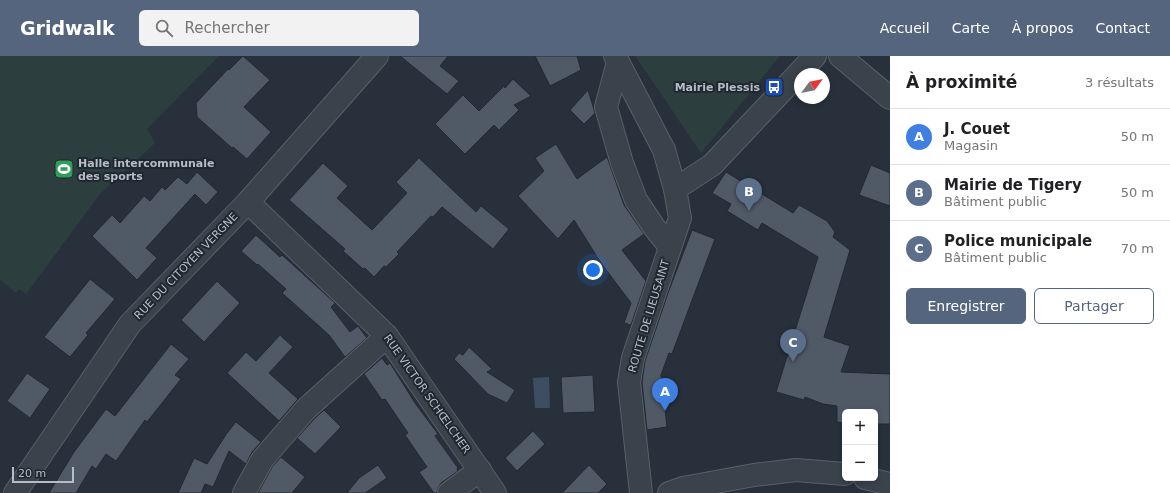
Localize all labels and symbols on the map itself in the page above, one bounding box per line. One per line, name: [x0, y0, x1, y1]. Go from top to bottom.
north arrow: [794, 68, 830, 104]
bus stop icon: Mairie Plessis: [763, 76, 785, 98]
place label: Mairie Plessis: [675, 81, 760, 94]
place label: Halle intercommunale des sports: [78, 157, 215, 183]
sports icon: Halle intercommunale des sports: [53, 158, 75, 180]
pin: B: [736, 178, 762, 211]
street label: RUE DU CITOYEN VERGNE: [132, 210, 240, 322]
street label: ROUTE DE LIEUSAINT: [626, 258, 673, 374]
your location: [583, 260, 603, 280]
pin: C: [780, 329, 806, 362]
street label: RUE VICTOR SCHŒLCHER: [381, 332, 473, 456]
pin: A: [652, 378, 678, 411]
scale bar: [12, 465, 74, 484]

